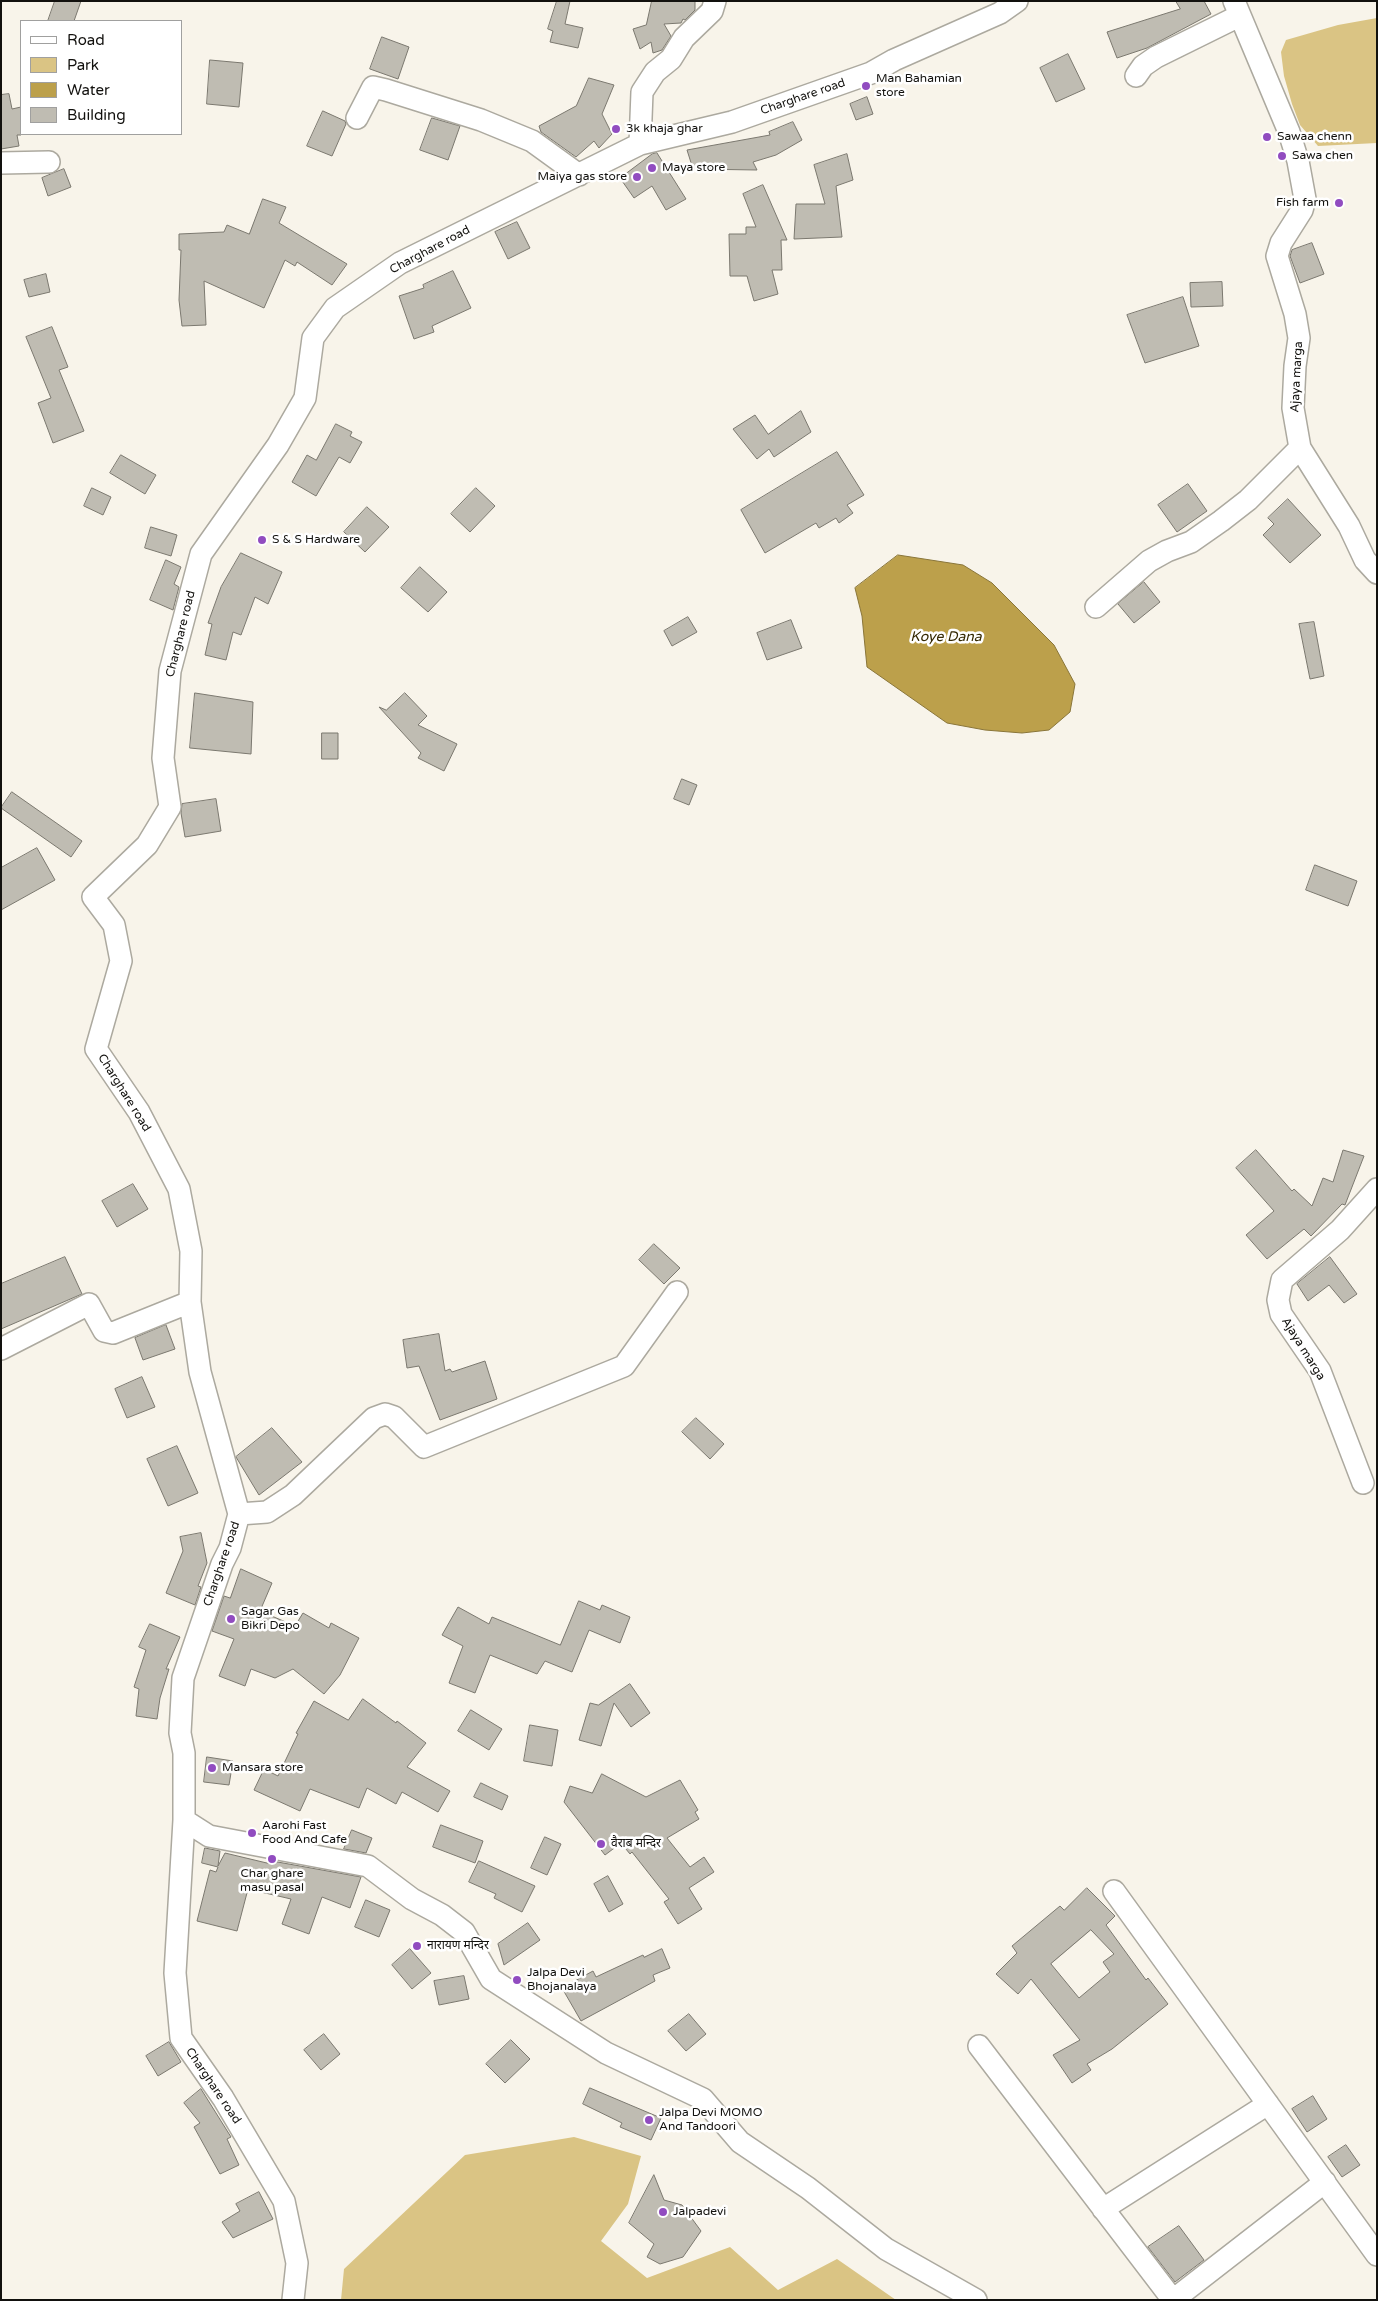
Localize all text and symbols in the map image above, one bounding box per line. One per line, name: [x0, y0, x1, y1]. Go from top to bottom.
legend: [20, 20, 182, 135]
text: Road: [67, 31, 105, 49]
text: Park: [67, 56, 99, 74]
place label: Man Bahamian store: [876, 72, 962, 100]
street label: Charghare road: [759, 76, 847, 118]
marker: Man Bahamian store: [860, 80, 872, 92]
text: Water: [67, 81, 110, 99]
text: Building: [67, 106, 126, 124]
place label: 3k khaja ghar: [626, 122, 703, 136]
marker: 3k khaja ghar: [610, 123, 622, 135]
place label: Sawaa chenn: [1277, 130, 1352, 144]
marker: Sawaa chenn: [1261, 131, 1273, 143]
place label: Sawa chen: [1292, 149, 1353, 163]
marker: Sawa chen: [1276, 150, 1288, 162]
place label: Maya store: [662, 161, 725, 175]
marker: Maya store: [646, 162, 658, 174]
place label: Maiya gas store: [538, 170, 627, 184]
marker: Maiya gas store: [631, 171, 643, 183]
place label: Fish farm: [1276, 196, 1329, 210]
marker: Fish farm: [1333, 197, 1345, 209]
street label: Charghare road: [387, 223, 473, 277]
street label: Ajaya marga: [1288, 341, 1306, 413]
place label: S & S Hardware: [272, 533, 360, 547]
marker: S & S Hardware: [256, 534, 268, 546]
street label: Charghare road: [163, 589, 199, 679]
water label: Koye Dana: [910, 629, 982, 645]
street label: Charghare road: [94, 1052, 154, 1134]
street label: Ajaya marga: [1278, 1315, 1328, 1383]
street label: Charghare road: [201, 1520, 243, 1608]
place label: Sagar Gas Bikri Depo: [241, 1605, 300, 1633]
marker: Sagar Gas Bikri Depo: [225, 1613, 237, 1625]
place label: Mansara store: [222, 1761, 303, 1775]
marker: Mansara store: [206, 1762, 218, 1774]
place label: Aarohi Fast Food And Cafe: [262, 1819, 347, 1847]
marker: Aarohi Fast Food And Cafe: [246, 1827, 258, 1839]
place label: वैराब मन्दिर: [611, 1837, 661, 1851]
marker: वैराब मन्दिर: [595, 1838, 607, 1850]
marker: Char ghare masu pasal: [266, 1853, 278, 1865]
place label: Char ghare masu pasal: [240, 1867, 304, 1895]
place label: नारायण मन्दिर: [427, 1939, 489, 1953]
marker: नारायण मन्दिर: [411, 1940, 423, 1952]
place label: Jalpa Devi Bhojanalaya: [527, 1966, 596, 1994]
marker: Jalpa Devi Bhojanalaya: [511, 1974, 523, 1986]
street label: Charghare road: [182, 2045, 244, 2127]
place label: Jalpa Devi MOMO And Tandoori: [659, 2106, 762, 2134]
marker: Jalpa Devi MOMO And Tandoori: [643, 2114, 655, 2126]
place label: Jalpadevi: [673, 2205, 726, 2219]
marker: Jalpadevi: [657, 2206, 669, 2218]

